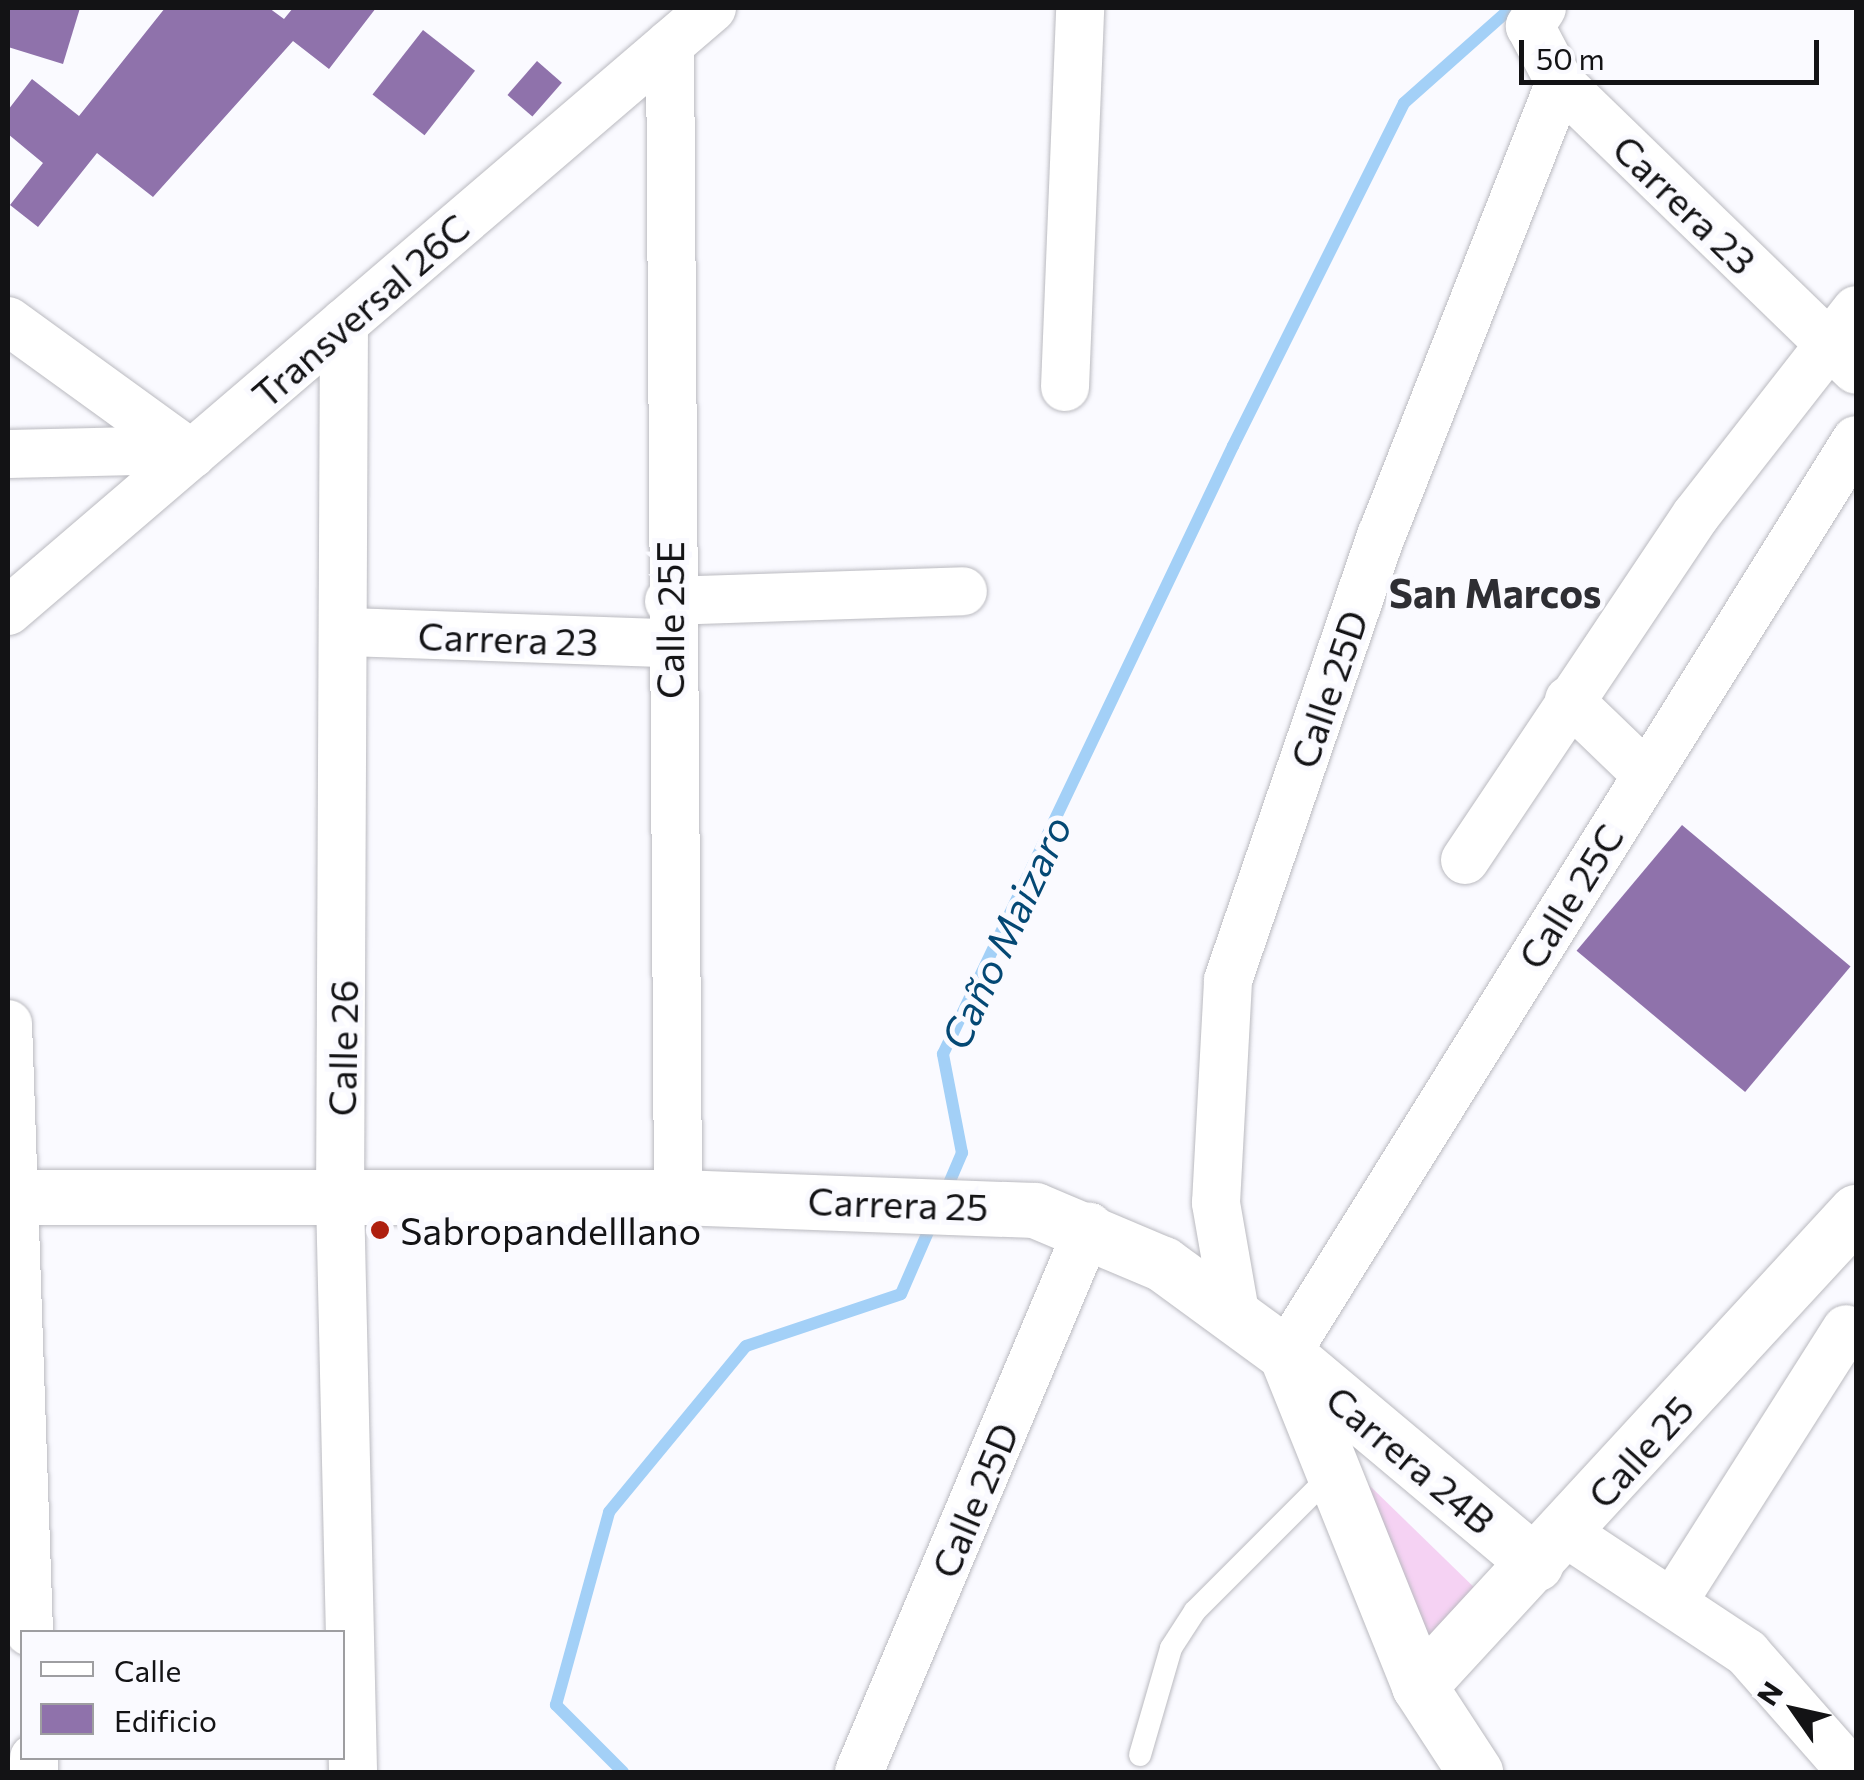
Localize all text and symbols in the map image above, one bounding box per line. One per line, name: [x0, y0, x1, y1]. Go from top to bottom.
scale bar: [1524, 20, 1824, 82]
text: 50 m: [1536, 39, 1605, 76]
street label: Carrera 23: [1604, 125, 1766, 283]
street label: Transversal 26C: [242, 204, 478, 416]
street label: Calle 25E: [646, 541, 692, 699]
district label: San Marcos: [1389, 568, 1601, 616]
street label: Calle 25D: [1280, 604, 1376, 774]
street label: Carrera 23: [417, 612, 599, 664]
water label: Caño Maizaro: [930, 808, 1080, 1056]
street label: Calle 25C: [1508, 815, 1632, 977]
street label: Calle 26: [318, 979, 366, 1117]
street label: Carrera 25: [807, 1177, 989, 1229]
place label: Sabropandelllano: [400, 1207, 701, 1253]
marker: Sabropandelllano: [369, 1219, 391, 1241]
street label: Carrera 24B: [1318, 1376, 1504, 1542]
street label: Calle 25: [1578, 1385, 1702, 1517]
street label: Calle 25D: [921, 1416, 1027, 1584]
legend: [20, 1630, 345, 1760]
text: Calle: [114, 1651, 181, 1688]
north arrow: [1744, 1660, 1844, 1760]
text: N: [1749, 1675, 1789, 1711]
text: Edificio: [114, 1701, 217, 1738]

